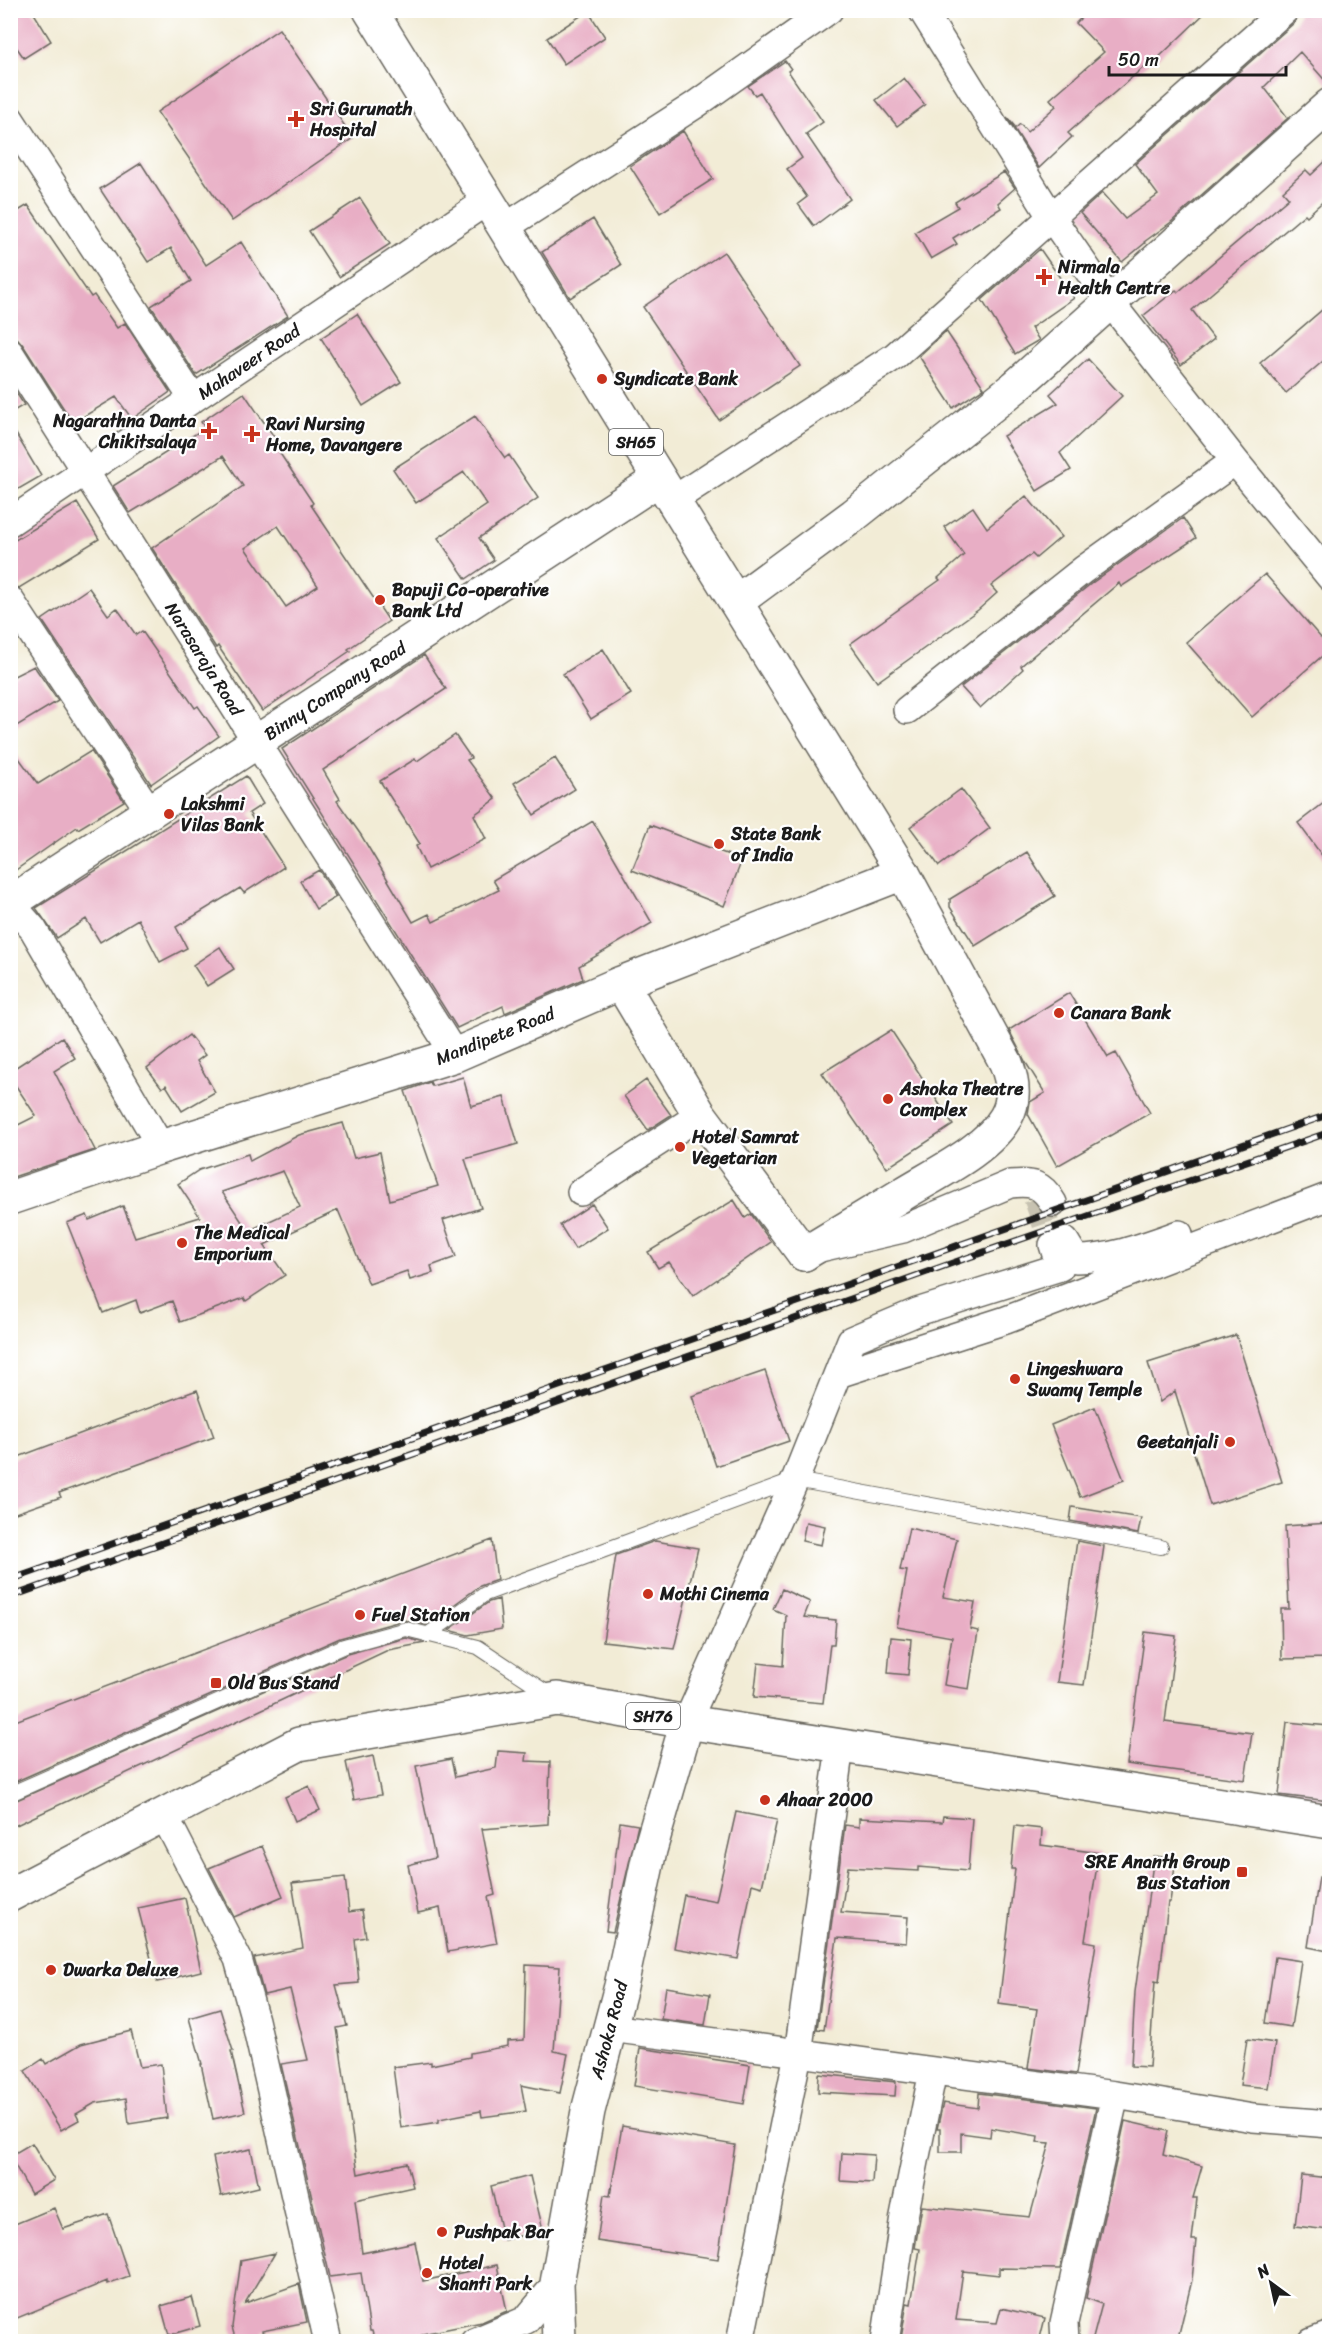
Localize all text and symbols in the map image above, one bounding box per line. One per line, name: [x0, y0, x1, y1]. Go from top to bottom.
scale bar: [1109, 39, 1286, 77]
text: 50 m: [1118, 44, 1159, 76]
place label: Sri Gurunath Hospital: [309, 93, 413, 146]
marker: Sri Gurunath Hospital: [287, 110, 305, 128]
place label: Nirmala Health Centre: [1057, 251, 1171, 304]
marker: Nirmala Health Centre: [1035, 268, 1053, 286]
street label: Mahaveer Road: [191, 315, 309, 409]
place label: Syndicate Bank: [613, 363, 738, 395]
marker: Syndicate Bank: [595, 372, 609, 386]
place label: Nagarathna Danta Chikitsalaya: [52, 405, 197, 458]
place label: Ravi Nursing Home, Davangere: [265, 408, 402, 461]
marker: Nagarathna Danta Chikitsalaya: [200, 422, 218, 440]
marker: Ravi Nursing Home, Davangere: [243, 425, 261, 443]
road number: SH65: [609, 429, 663, 455]
place label: Bapuji Co-operative Bank Ltd: [392, 574, 549, 627]
marker: Bapuji Co-operative Bank Ltd: [373, 593, 387, 607]
street label: Narasaraja Road: [156, 596, 253, 724]
street label: Binny Company Road: [257, 632, 414, 749]
place label: Lakshmi Vilas Bank: [181, 788, 264, 841]
marker: Lakshmi Vilas Bank: [162, 807, 176, 821]
place label: State Bank of India: [730, 818, 821, 871]
marker: State Bank of India: [712, 837, 726, 851]
street label: Mandipete Road: [430, 997, 561, 1075]
place label: Canara Bank: [1070, 997, 1171, 1029]
marker: Canara Bank: [1052, 1006, 1066, 1020]
place label: Ashoka Theatre Complex: [899, 1073, 1024, 1126]
marker: Ashoka Theatre Complex: [881, 1092, 895, 1106]
place label: Hotel Samrat Vegetarian: [691, 1121, 799, 1174]
marker: Hotel Samrat Vegetarian: [673, 1140, 687, 1154]
place label: The Medical Emporium: [194, 1217, 290, 1270]
marker: The Medical Emporium: [175, 1236, 189, 1250]
place label: Lingeshwara Swamy Temple: [1026, 1353, 1142, 1406]
marker: Lingeshwara Swamy Temple: [1008, 1372, 1022, 1386]
place label: Geetanjali: [1136, 1426, 1219, 1458]
marker: Geetanjali: [1223, 1435, 1237, 1449]
place label: Mothi Cinema: [659, 1578, 770, 1610]
marker: Mothi Cinema: [641, 1587, 655, 1601]
place label: Fuel Station: [371, 1599, 470, 1631]
marker: Fuel Station: [353, 1608, 367, 1622]
place label: Old Bus Stand: [228, 1667, 341, 1699]
marker: Old Bus Stand: [209, 1676, 223, 1690]
road number: SH76: [626, 1703, 680, 1729]
place label: Ahaar 2000: [776, 1784, 873, 1816]
marker: Ahaar 2000: [758, 1793, 772, 1807]
place label: SRE Ananth Group Bus Station: [1084, 1846, 1230, 1899]
marker: SRE Ananth Group Bus Station: [1235, 1865, 1249, 1879]
place label: Dwarka Deluxe: [63, 1954, 179, 1986]
marker: Dwarka Deluxe: [44, 1963, 58, 1977]
street label: Ashoka Road: [580, 1976, 638, 2084]
place label: Pushpak Bar: [454, 2216, 554, 2248]
marker: Pushpak Bar: [435, 2225, 449, 2239]
place label: Hotel Shanti Park: [438, 2247, 533, 2300]
north arrow: [1241, 2253, 1301, 2313]
text: N: [1250, 2255, 1276, 2287]
marker: Hotel Shanti Park: [420, 2266, 434, 2280]

